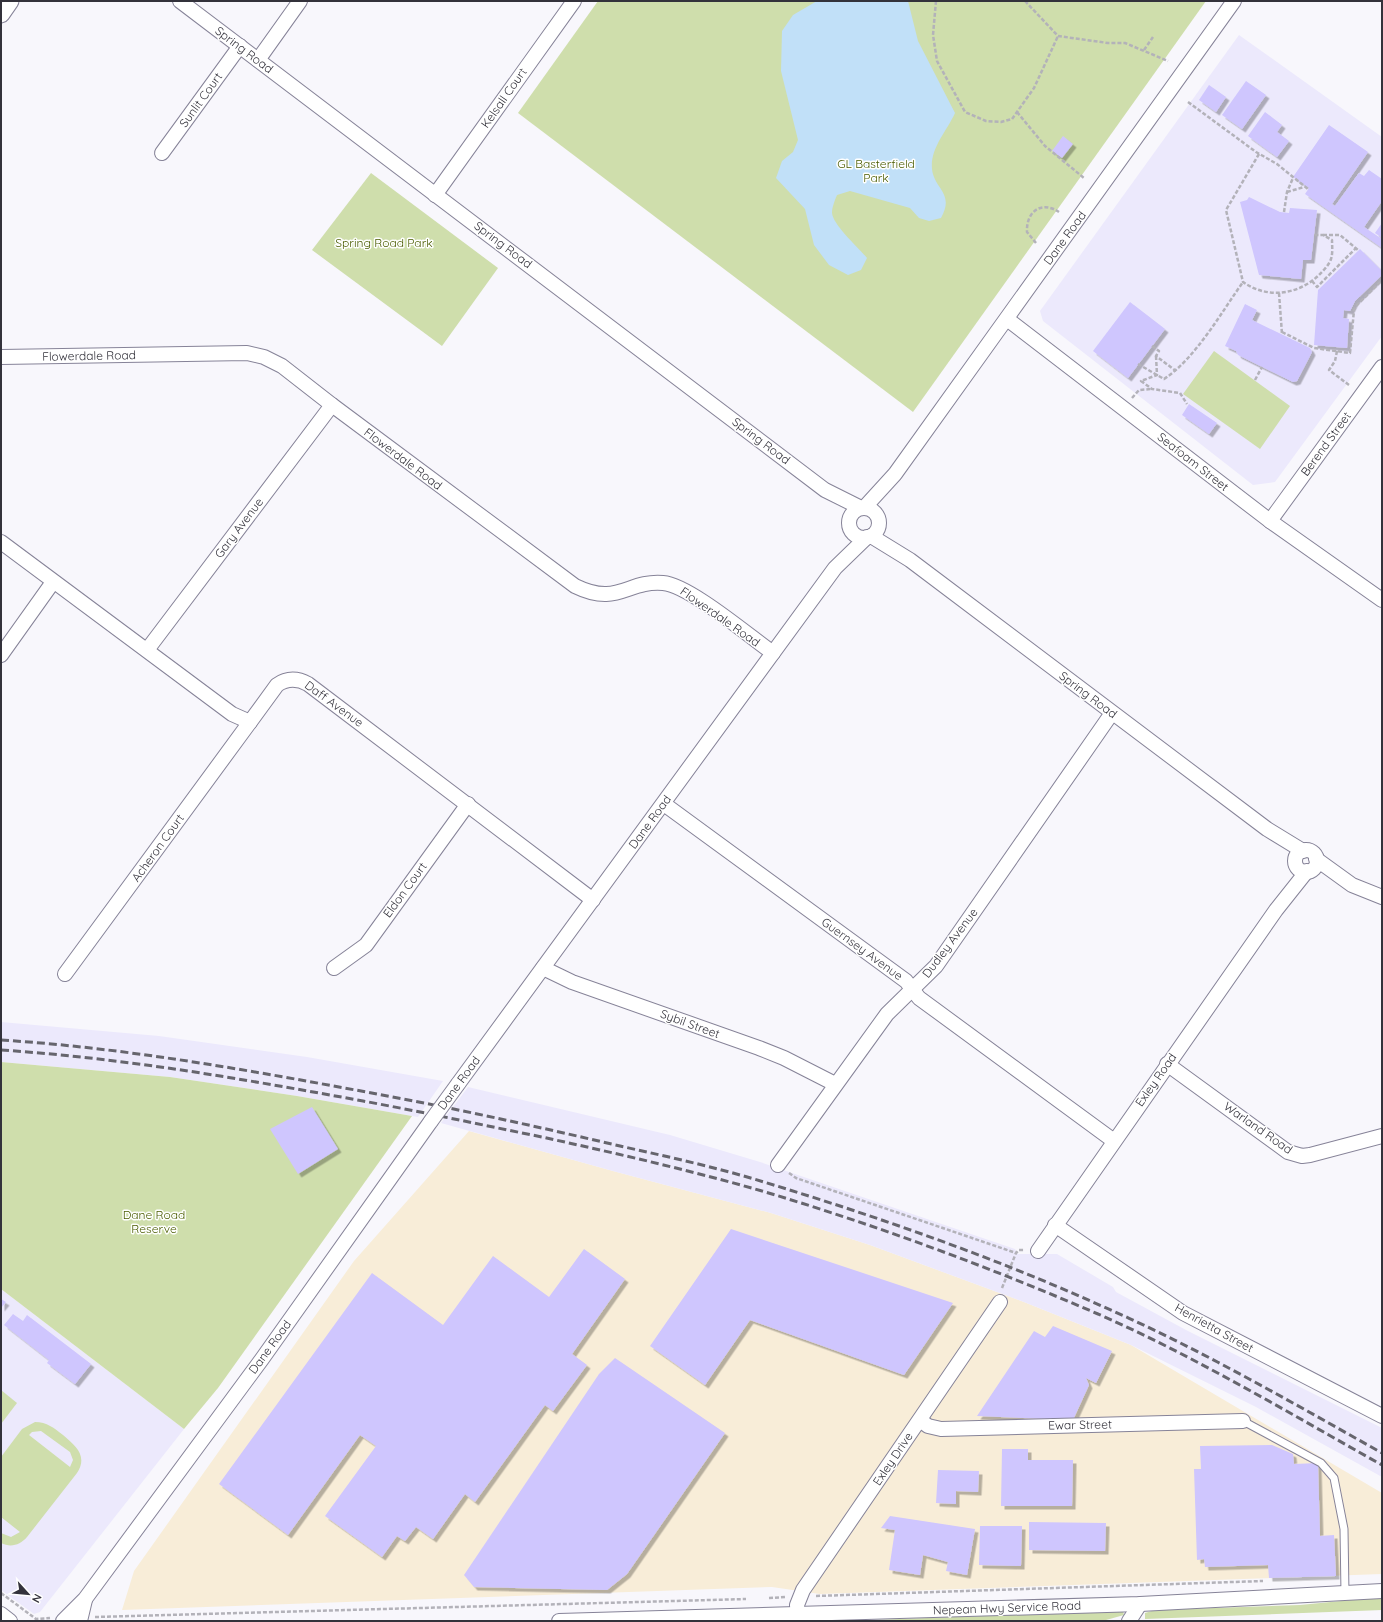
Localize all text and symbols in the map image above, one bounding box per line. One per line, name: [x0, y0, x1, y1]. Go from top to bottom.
street label: Spring Road: [212, 23, 276, 76]
street label: Kelsall Court: [477, 65, 530, 131]
street label: Sunlit Court: [176, 69, 225, 130]
park label: GL Basterfield Park: [837, 156, 915, 185]
street label: Dane Road: [1040, 208, 1089, 267]
street label: Spring Road: [471, 218, 535, 271]
park label: Spring Road Park: [335, 235, 433, 250]
street label: Flowerdale Road: [42, 347, 136, 364]
street label: Berend Street: [1297, 409, 1354, 479]
street label: Spring Road: [729, 414, 793, 467]
street label: Flowerdale Road: [361, 424, 445, 493]
street label: Seafoam Street: [1155, 429, 1232, 494]
street label: Gary Avenue: [211, 494, 266, 561]
street label: Flowerdale Road: [678, 584, 763, 650]
street label: Spring Road: [1056, 668, 1120, 721]
street label: Daff Avenue: [302, 677, 367, 730]
street label: Dane Road: [625, 792, 674, 851]
street label: Acheron Court: [128, 811, 187, 884]
street label: Eldon Court: [379, 859, 430, 920]
street label: Dudley Avenue: [919, 905, 981, 980]
street label: Guernsey Avenue: [819, 914, 906, 983]
street label: Sybil Street: [658, 1006, 722, 1041]
street label: Exley Road: [1132, 1050, 1179, 1109]
street label: Dane Road: [434, 1053, 483, 1112]
street label: Warland Road: [1221, 1098, 1296, 1157]
park label: Dane Road Reserve: [123, 1207, 185, 1236]
street label: Henrietta Street: [1172, 1300, 1256, 1355]
street label: Dane Road: [245, 1317, 294, 1376]
street label: Ewar Street: [1048, 1416, 1112, 1433]
street label: Exley Drive: [869, 1429, 916, 1488]
north arrow: [8, 1574, 48, 1614]
text: N: [29, 1592, 45, 1605]
street label: Nepean Hwy Service Road: [932, 1597, 1081, 1618]

